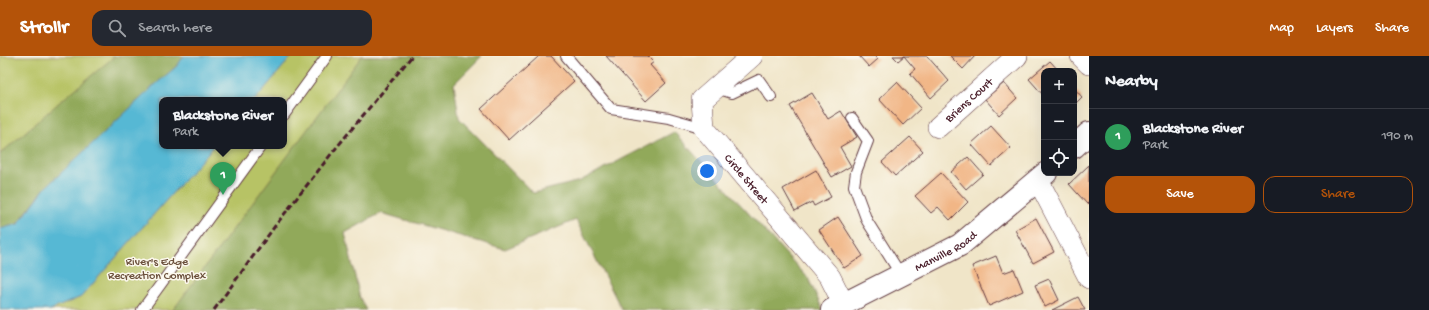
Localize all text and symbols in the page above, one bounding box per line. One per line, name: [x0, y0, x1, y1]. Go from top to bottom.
search box: [92, 10, 372, 46]
text: Strollr: [20, 17, 68, 40]
icon: search: [106, 17, 128, 39]
text: Search here: [138, 19, 212, 37]
text: Map: [1270, 20, 1294, 37]
text: Layers: [1316, 20, 1353, 37]
text: Share: [1375, 20, 1409, 37]
map controls: [1041, 68, 1077, 176]
button: +: [1041, 68, 1077, 104]
text: Nearby: [1105, 72, 1158, 92]
street label: Briens Court: [942, 75, 998, 127]
popup: [159, 97, 287, 149]
button: −: [1041, 104, 1077, 140]
text: Blackstone River: [173, 107, 273, 125]
text: Blackstone River: [1143, 120, 1243, 138]
text: Park: [173, 125, 198, 140]
text: 1: [1115, 129, 1121, 144]
text: 190 m: [1382, 129, 1413, 144]
text: Park: [1143, 138, 1168, 153]
button: locate: [1041, 140, 1077, 176]
street label: Circle Street: [720, 152, 771, 209]
your location: [697, 161, 717, 181]
pin: 1: [210, 162, 236, 195]
button: Save: [1105, 176, 1255, 213]
button: Share: [1263, 176, 1413, 213]
street label: Manville Road: [913, 228, 981, 276]
park label: River's Edge Recreation Complex: [108, 256, 207, 284]

